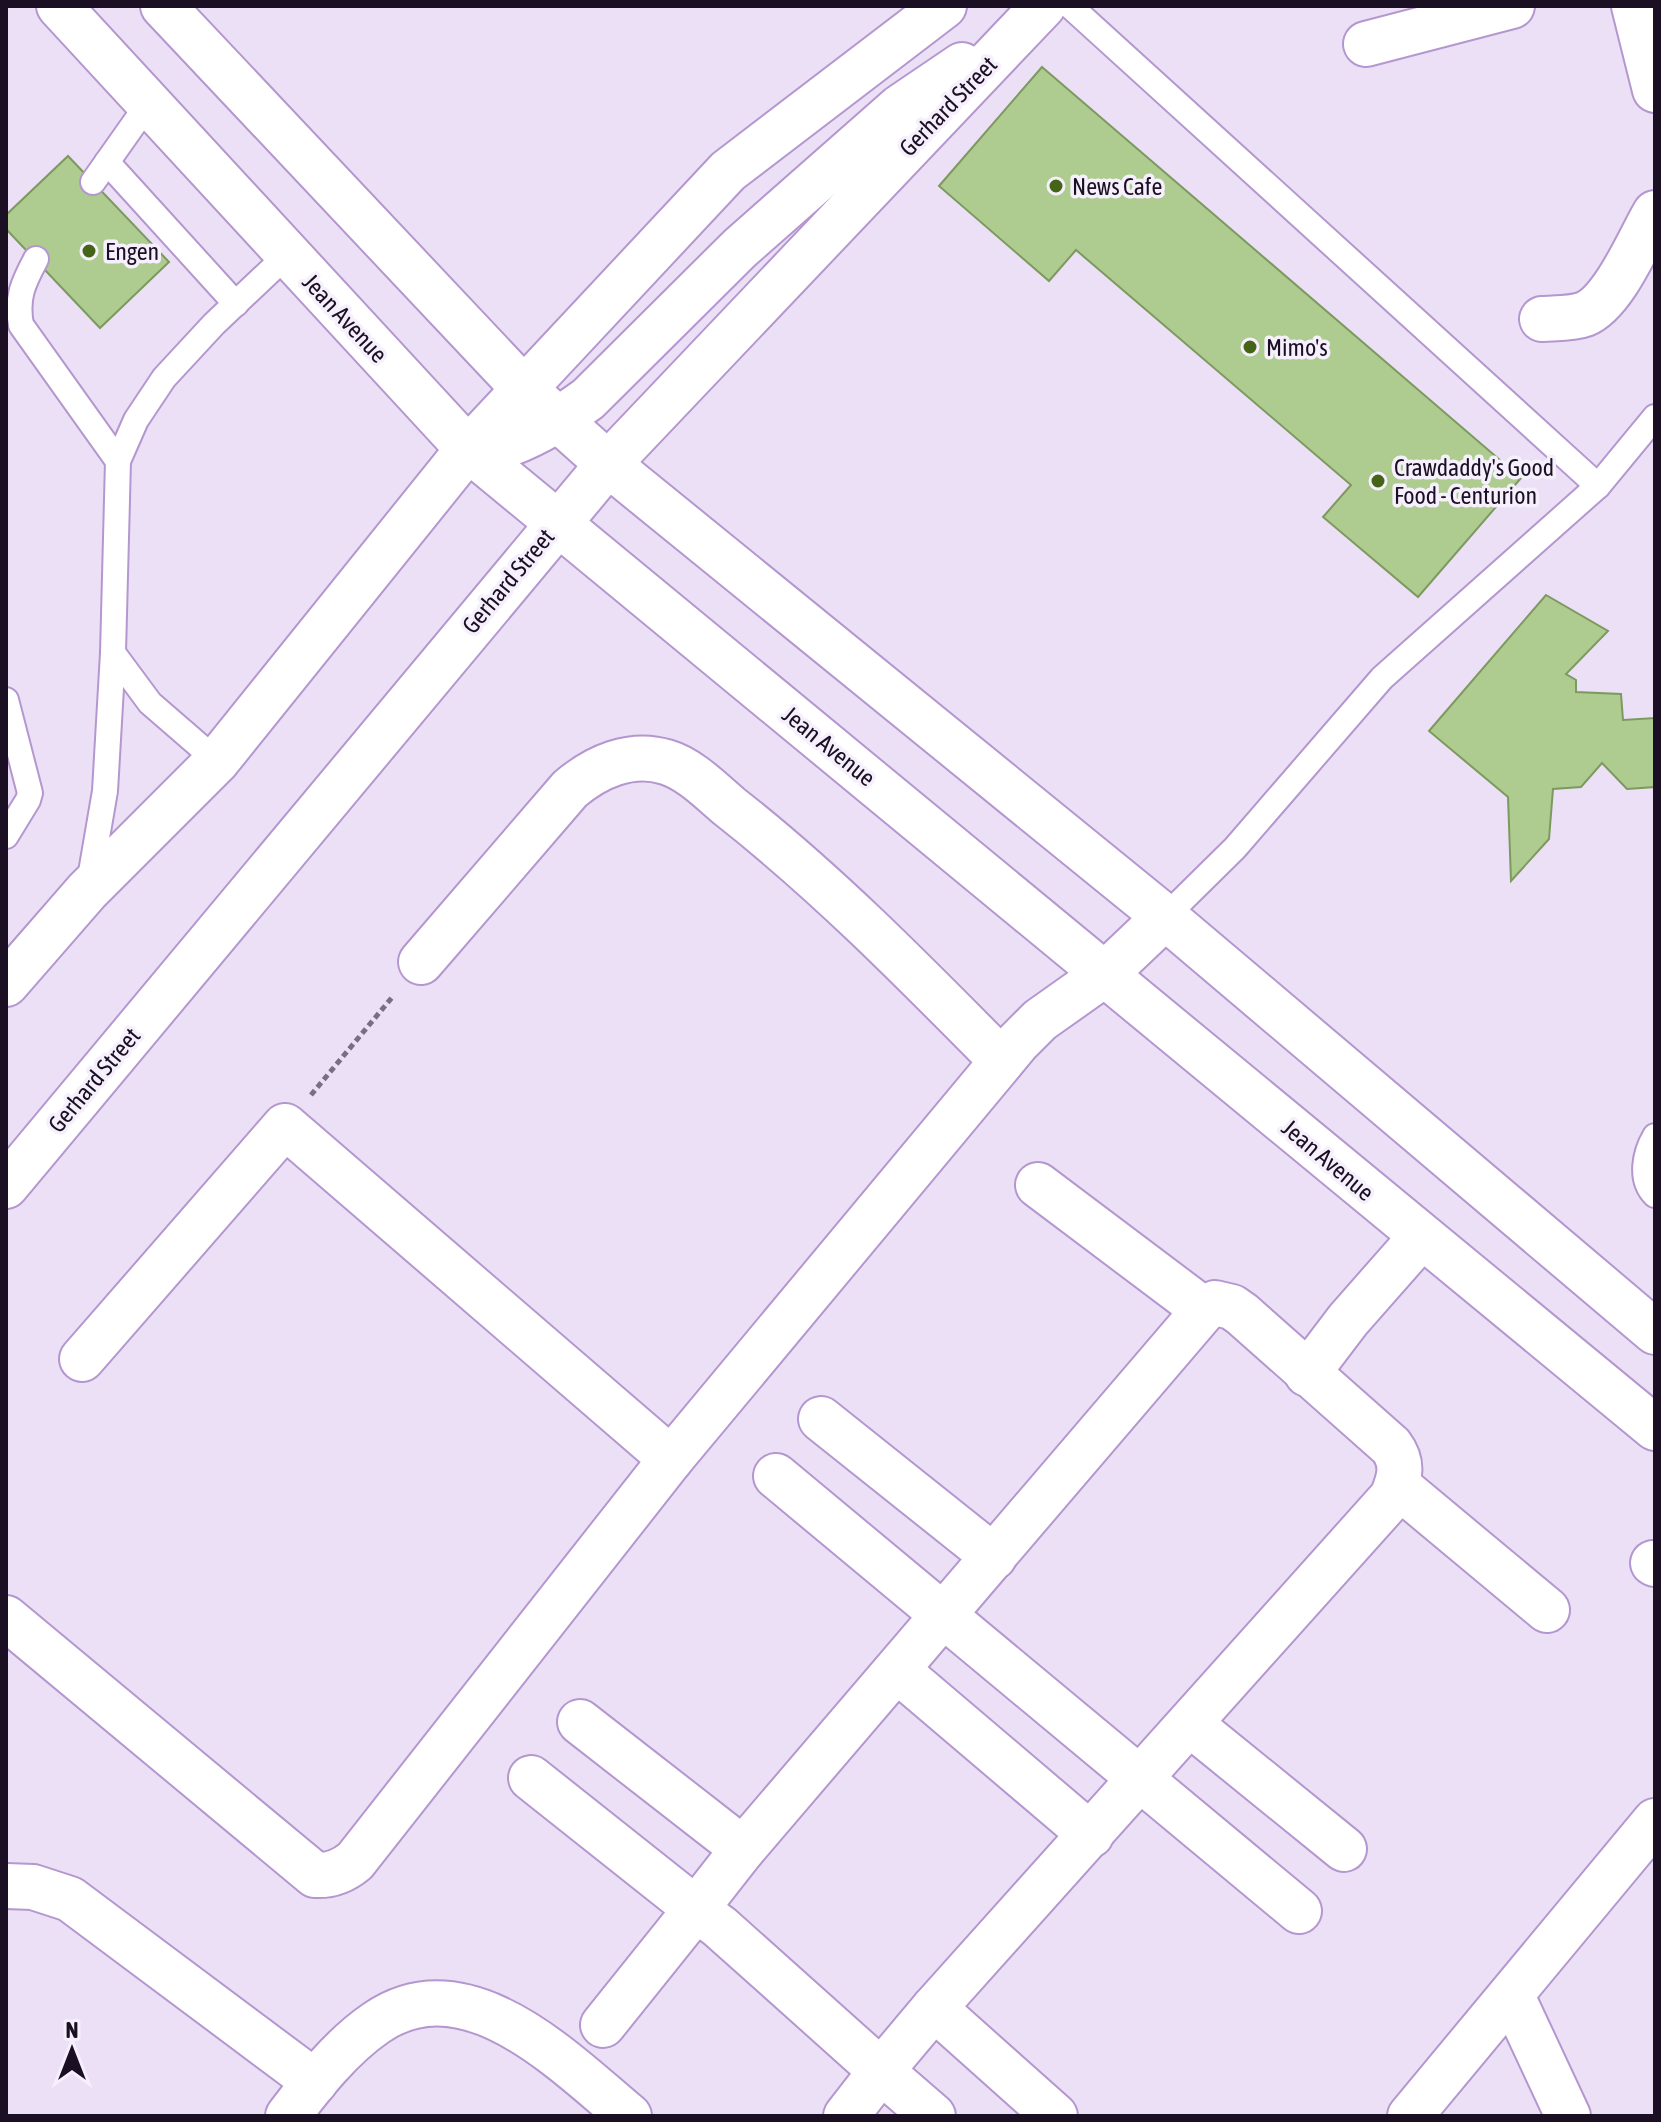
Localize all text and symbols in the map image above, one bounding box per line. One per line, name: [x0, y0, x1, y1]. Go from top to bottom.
street label: Gerhard Street: [894, 51, 1002, 161]
place label: News Cafe: [1072, 173, 1162, 200]
marker: News Cafe: [1047, 177, 1065, 195]
place label: Engen: [105, 238, 159, 265]
marker: Engen: [80, 242, 98, 260]
street label: Jean Avenue: [297, 268, 393, 368]
place label: Mimo's: [1266, 334, 1328, 361]
marker: Mimo's: [1241, 338, 1259, 356]
place label: Crawdaddy's Good Food - Centurion: [1394, 454, 1554, 509]
marker: Crawdaddy's Good Food - Centurion: [1369, 472, 1387, 490]
street label: Gerhard Street: [457, 523, 559, 639]
street label: Jean Avenue: [777, 701, 881, 791]
street label: Gerhard Street: [43, 1022, 145, 1138]
street label: Jean Avenue: [1277, 1114, 1379, 1206]
north arrow: [32, 2010, 112, 2090]
text: N: [66, 2017, 78, 2043]

